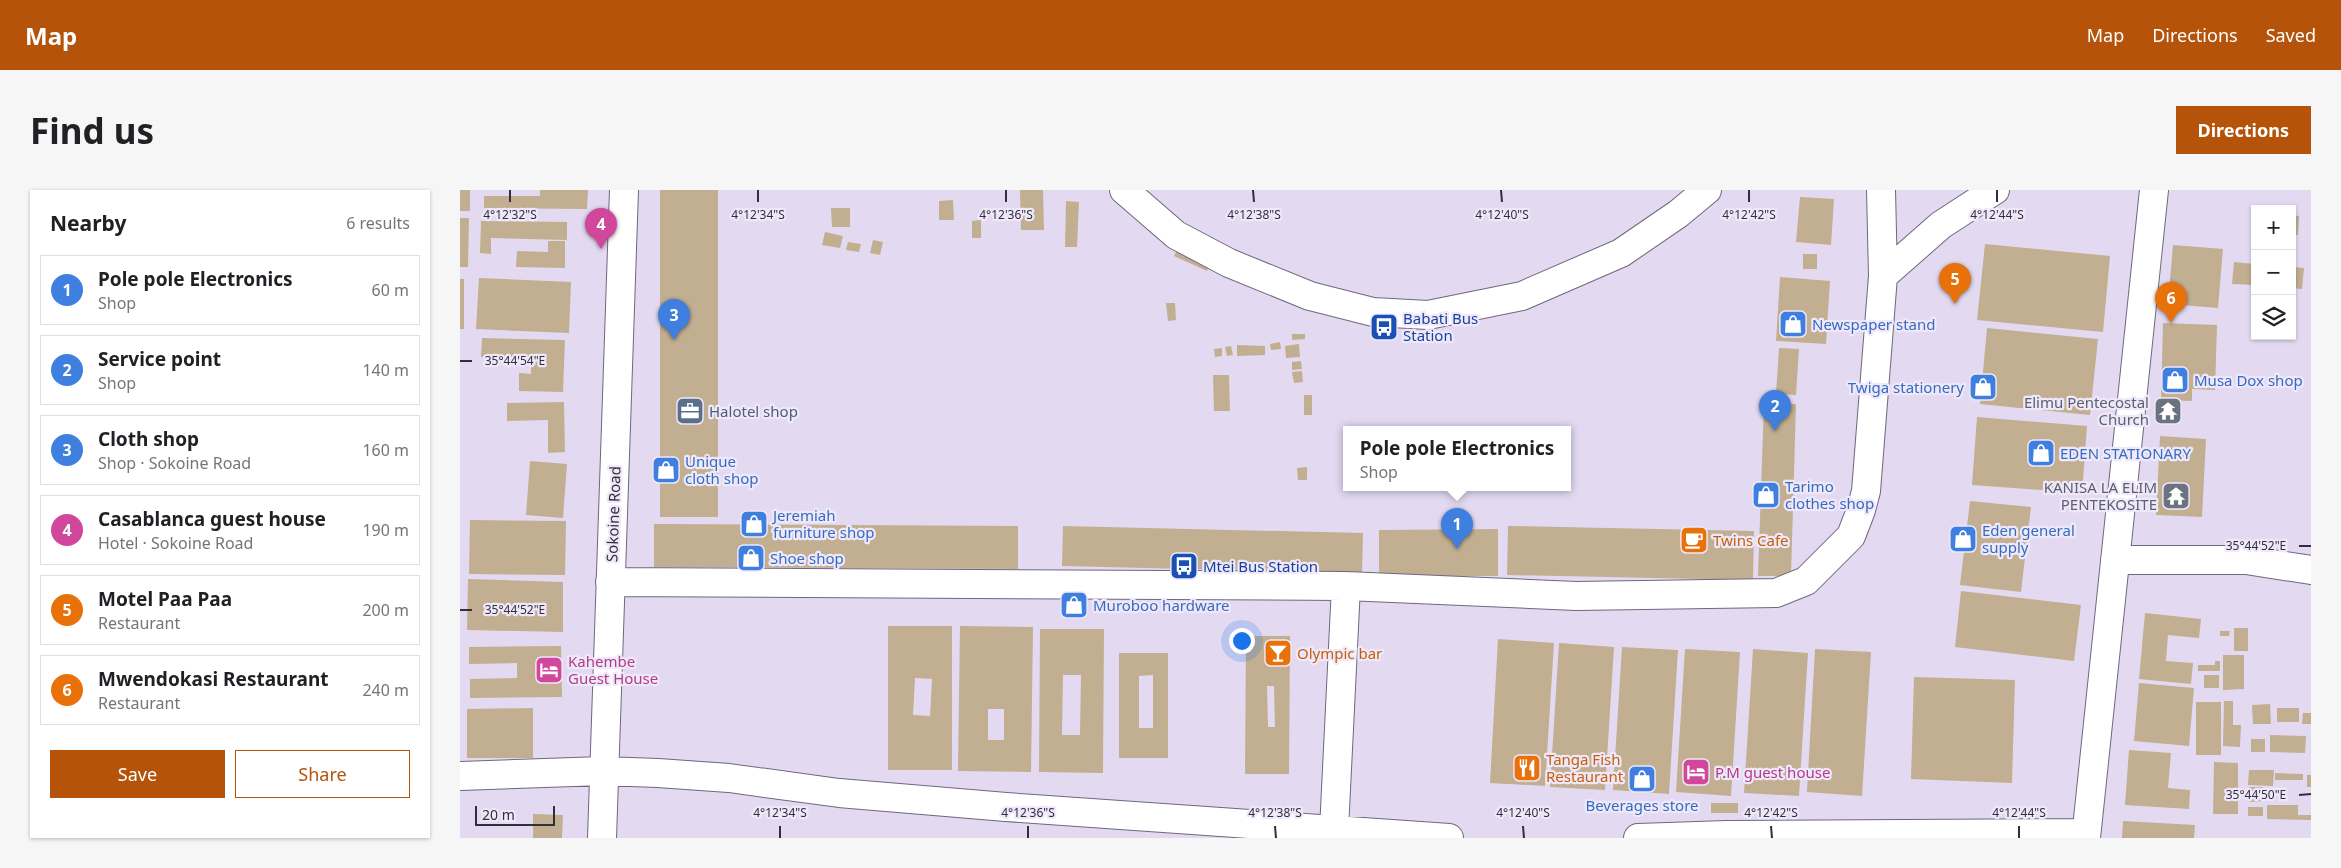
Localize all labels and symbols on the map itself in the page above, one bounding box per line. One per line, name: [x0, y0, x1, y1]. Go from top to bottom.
text: 4°12'32"S: [483, 206, 537, 223]
text: 4°12'34"S: [731, 206, 785, 223]
text: 4°12'36"S: [979, 206, 1033, 223]
text: 4°12'38"S: [1227, 206, 1281, 223]
text: 4°12'40"S: [1475, 206, 1529, 223]
text: 4°12'42"S: [1722, 206, 1776, 223]
text: 4°12'44"S: [1970, 206, 2024, 223]
pin: 4: [585, 208, 617, 249]
pin: 5: [1939, 263, 1971, 304]
pin: 6: [2155, 282, 2187, 323]
pin: 3: [658, 299, 690, 340]
place label: Babati Bus Station: [1403, 308, 1478, 345]
shop icon: Newspaper stand: [1778, 309, 1808, 339]
bus stop icon: Babati Bus Station: [1369, 312, 1399, 342]
place label: Newspaper stand: [1812, 314, 1935, 334]
text: 35°44'54"E: [485, 352, 545, 369]
shop icon: Musa Dox shop: [2160, 365, 2190, 395]
place label: Musa Dox shop: [2194, 370, 2303, 390]
shop icon: Twiga stationery: [1968, 372, 1998, 402]
place label: Twiga stationery: [1848, 377, 1964, 397]
pin: 2: [1759, 390, 1791, 431]
place label: Elimu Pentecostal Church: [2024, 392, 2149, 429]
office icon: Halotel shop: [675, 396, 705, 426]
temple icon: Elimu Pentecostal Church: [2153, 396, 2183, 426]
place label: Halotel shop: [709, 401, 798, 421]
shop icon: EDEN STATIONARY: [2026, 438, 2056, 468]
place label: EDEN STATIONARY: [2060, 443, 2191, 463]
place label: Unique cloth shop: [685, 451, 759, 488]
shop icon: Unique cloth shop: [651, 455, 681, 485]
street label: Sokoine Road: [601, 466, 625, 562]
place label: Tarimo clothes shop: [1785, 476, 1874, 513]
place label: KANISA LA ELIM PENTEKOSITE: [2044, 477, 2157, 514]
shop icon: Tarimo clothes shop: [1751, 480, 1781, 510]
temple icon: KANISA LA ELIM PENTEKOSITE: [2161, 481, 2191, 511]
place label: Jeremiah furniture shop: [771, 505, 874, 542]
pin: 1: [1441, 508, 1473, 549]
shop icon: Jeremiah furniture shop: [739, 509, 769, 539]
place label: Eden general supply: [1982, 520, 2075, 557]
shop icon: Eden general supply: [1948, 524, 1978, 554]
cafe icon: Twins Cafe: [1679, 525, 1709, 555]
place label: Twins Cafe: [1713, 530, 1789, 550]
text: 35°44'52"E: [2226, 537, 2286, 554]
shop icon: Shoe shop: [736, 543, 766, 573]
place label: Shoe shop: [770, 548, 844, 568]
bus stop icon: Mtei Bus Station: [1169, 551, 1199, 581]
place label: Mtei Bus Station: [1203, 556, 1318, 576]
shop icon: Muroboo hardware: [1059, 590, 1089, 620]
place label: Muroboo hardware: [1093, 595, 1230, 615]
text: 35°44'52"E: [485, 601, 545, 618]
your location: [1229, 628, 1255, 654]
bar icon: Olympic bar: [1263, 638, 1293, 668]
place label: Olympic bar: [1297, 643, 1382, 663]
place label: Kahembe Guest House: [568, 651, 658, 688]
hotel icon: Kahembe Guest House: [534, 655, 564, 685]
place label: Tanga Fish Restaurant: [1546, 749, 1624, 786]
restaurant icon: Tanga Fish Restaurant: [1512, 753, 1542, 783]
hotel icon: P.M guest house: [1681, 757, 1711, 787]
place label: P.M guest house: [1715, 762, 1830, 782]
shop icon: Beverages store: [1627, 764, 1657, 794]
text: 35°44'50"E: [2226, 786, 2286, 803]
place label: Beverages store: [1585, 795, 1699, 815]
scale bar: [475, 803, 555, 826]
text: 4°12'34"S: [753, 804, 807, 821]
text: 4°12'36"S: [1001, 804, 1055, 821]
text: 4°12'38"S: [1248, 804, 1302, 821]
text: 4°12'40"S: [1496, 804, 1550, 821]
text: 4°12'42"S: [1744, 804, 1798, 821]
text: 4°12'44"S: [1992, 804, 2046, 821]

